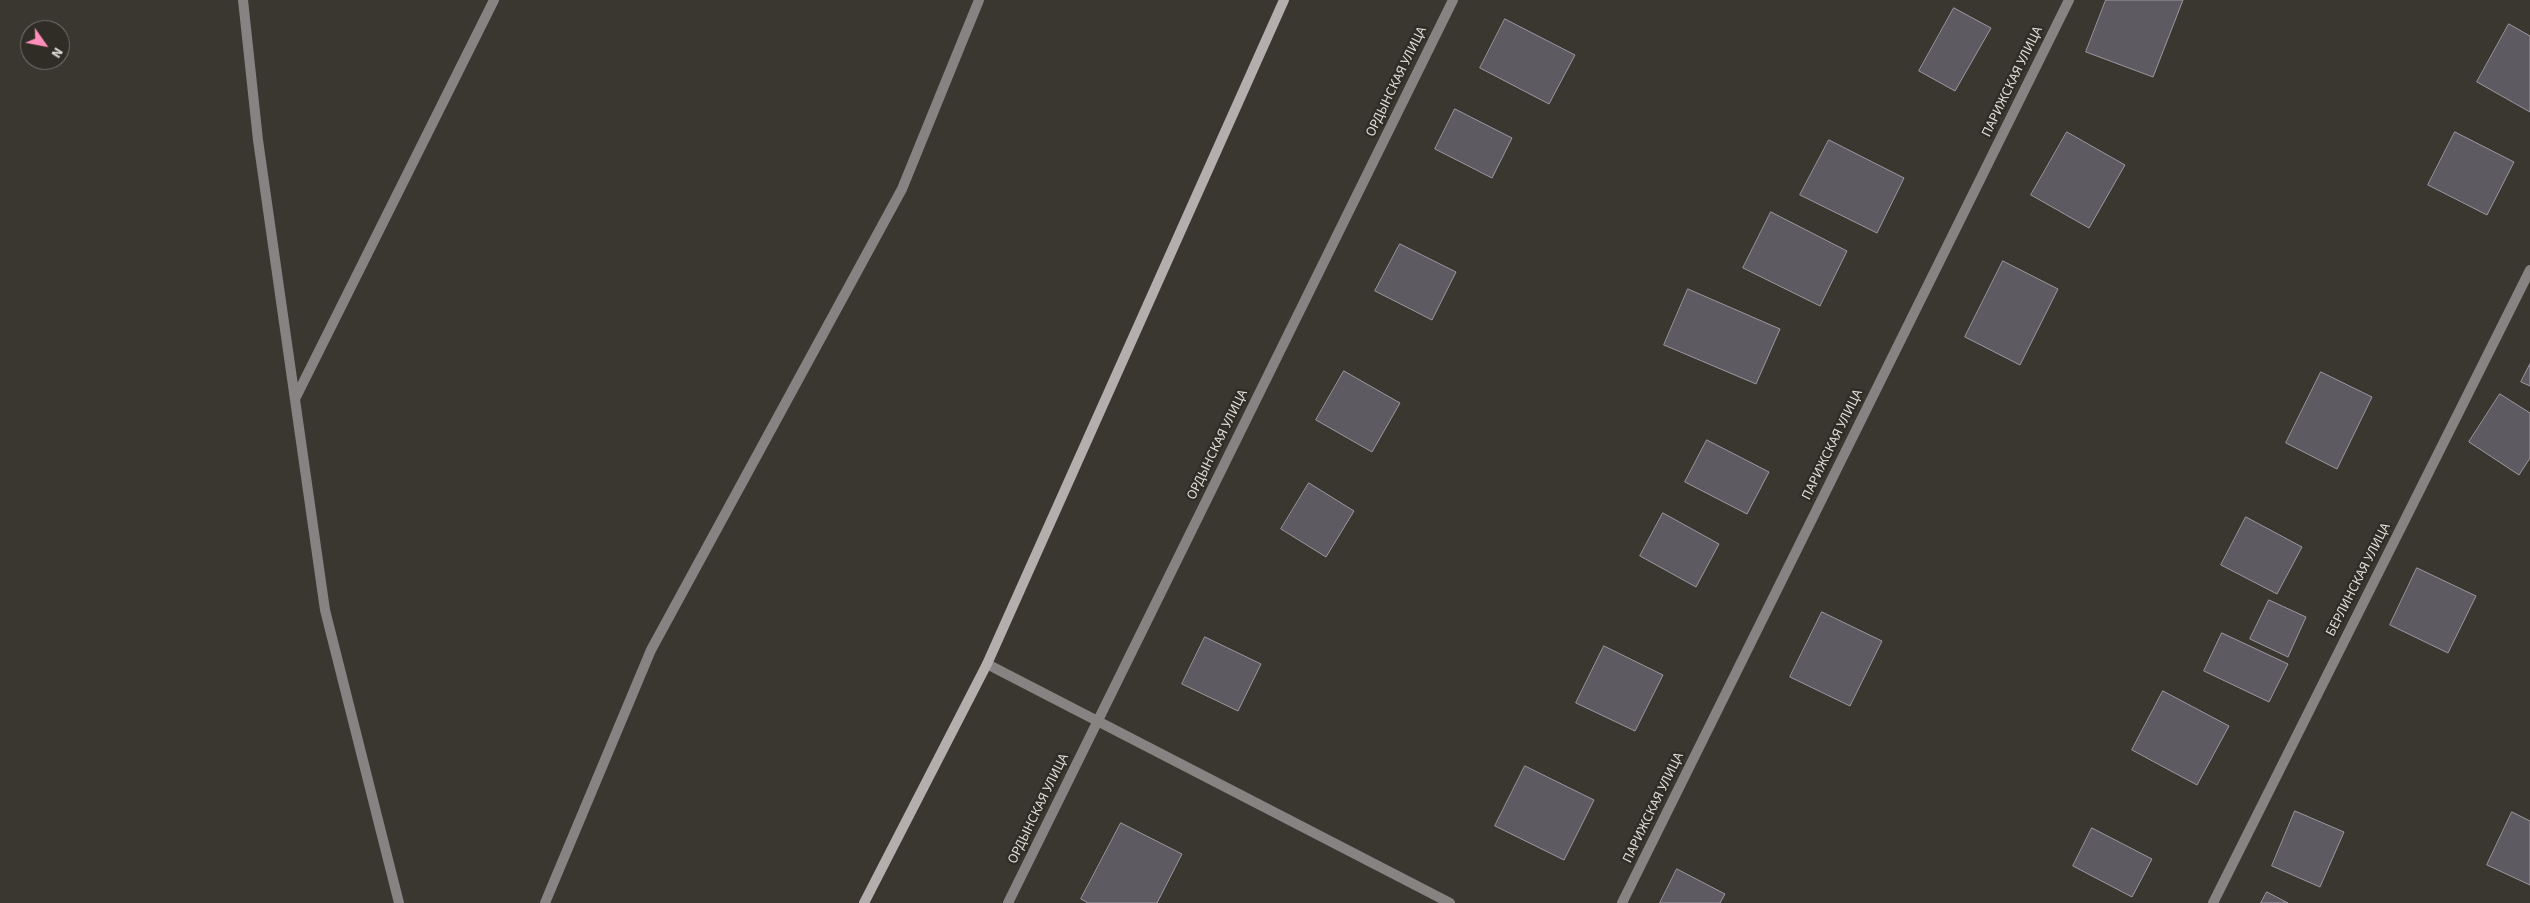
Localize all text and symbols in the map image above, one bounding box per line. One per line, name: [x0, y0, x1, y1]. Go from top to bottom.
north arrow: [20, 20, 70, 70]
street label: ОРДЫНСКАЯ УЛИЦА: [1363, 24, 1431, 140]
street label: ПАРИЖСКАЯ УЛИЦА: [1979, 24, 2047, 140]
text: N: [46, 43, 68, 62]
street label: ОРДЫНСКАЯ УЛИЦА: [1184, 387, 1252, 503]
street label: ПАРИЖСКАЯ УЛИЦА: [1799, 387, 1867, 503]
street label: БЕРЛИНСКАЯ УЛИЦА: [2323, 521, 2395, 639]
street label: ПАРИЖСКАЯ УЛИЦА: [1620, 750, 1688, 866]
street label: ОРДЫНСКАЯ УЛИЦА: [1005, 751, 1073, 867]

